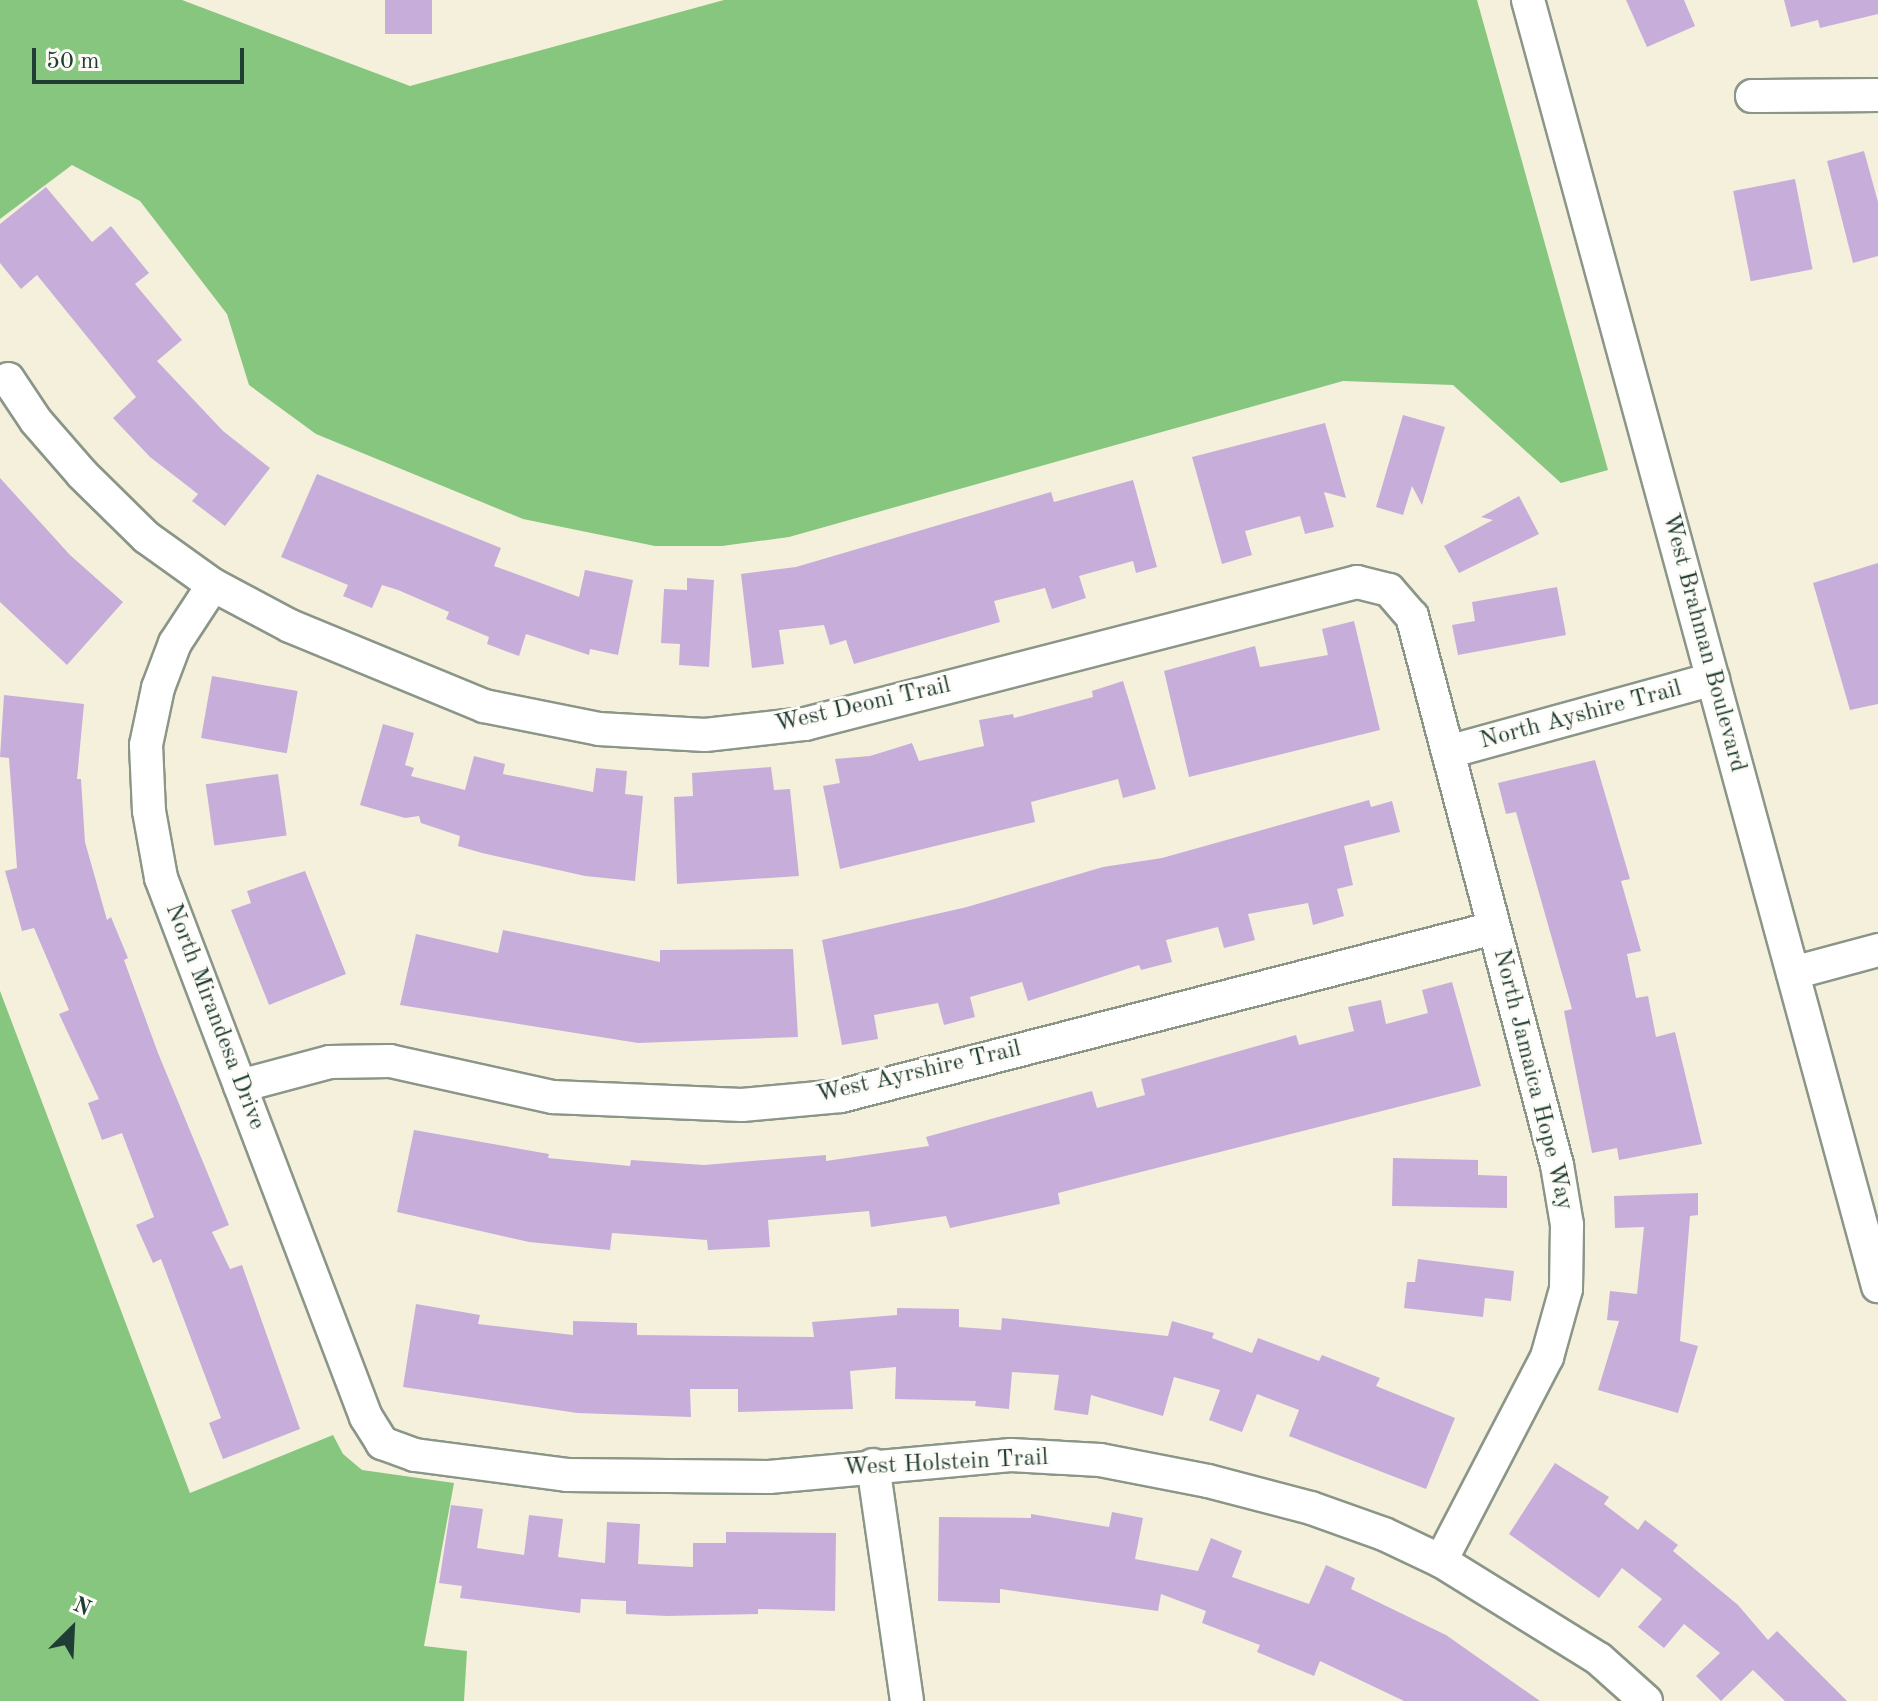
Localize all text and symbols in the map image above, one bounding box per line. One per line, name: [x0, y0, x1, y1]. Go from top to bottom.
scale bar: [36, 32, 248, 82]
text: 50 m: [46, 50, 100, 74]
street label: West Brahman Boulevard: [1655, 510, 1751, 776]
street label: West Deoni Trail: [772, 672, 954, 740]
street label: North Ayshire Trail: [1477, 675, 1685, 757]
street label: North Mirandesa Drive: [158, 900, 270, 1134]
street label: North Jamaica Hope Way: [1486, 946, 1578, 1214]
street label: West Ayrshire Trail: [814, 1035, 1024, 1111]
street label: West Holstein Trail: [843, 1444, 1049, 1484]
north arrow: [32, 1589, 112, 1669]
text: N: [70, 1594, 94, 1621]

